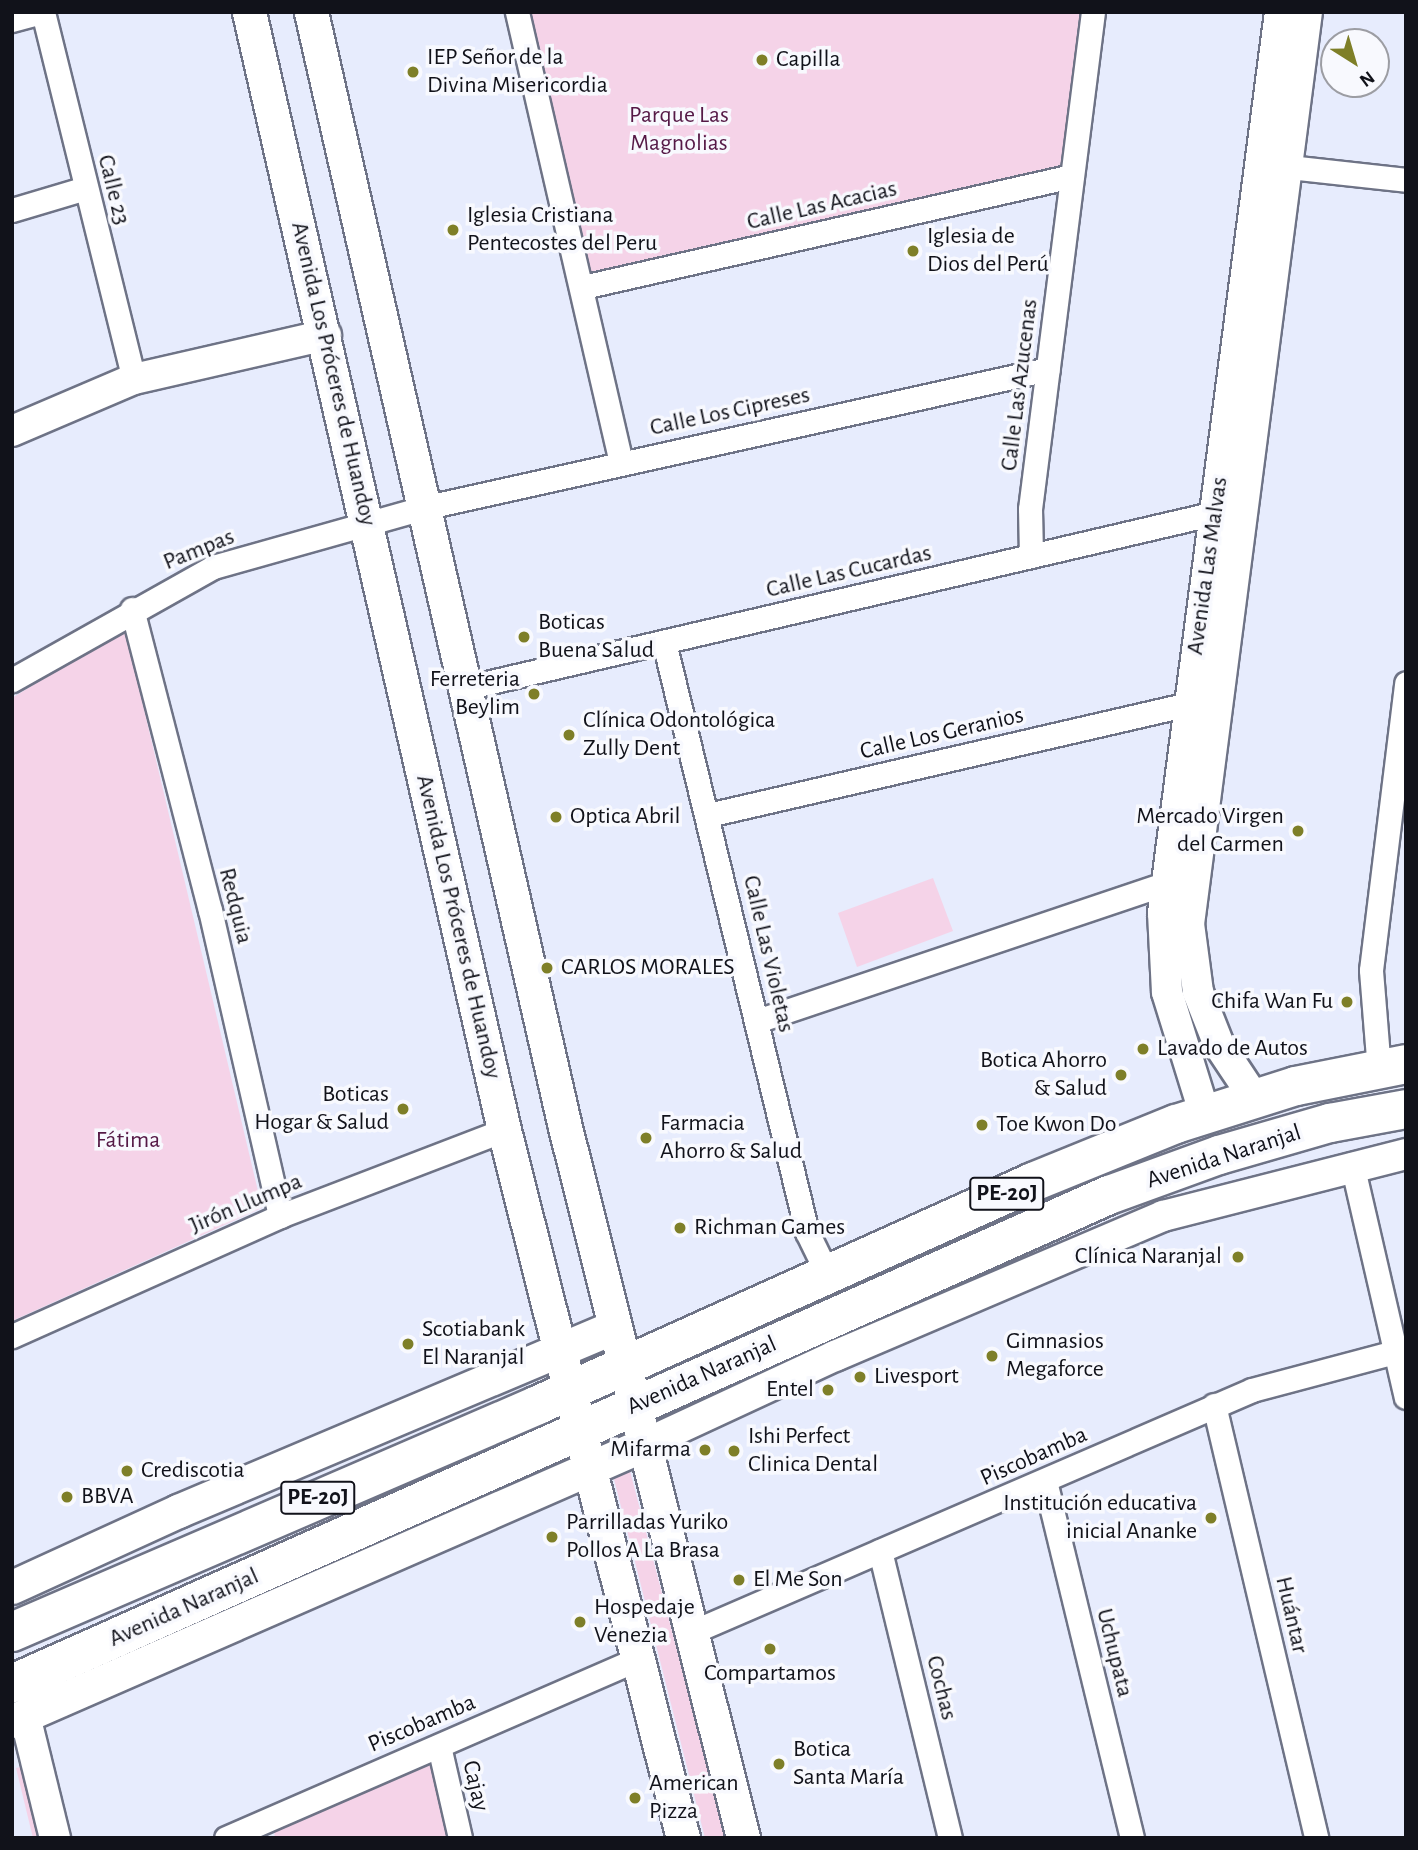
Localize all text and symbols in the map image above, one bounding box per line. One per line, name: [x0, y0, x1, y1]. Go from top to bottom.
north arrow: [1320, 28, 1390, 98]
place label: IEP Señor de la Divina Misericordia: [427, 44, 608, 100]
place label: Capilla: [776, 46, 841, 74]
marker: Capilla: [754, 52, 770, 68]
marker: IEP Señor de la Divina Misericordia: [405, 64, 421, 80]
text: N: [1356, 67, 1378, 90]
park label: Parque Las Magnolias: [629, 102, 729, 158]
street label: Calle 23: [90, 152, 136, 228]
street label: Calle Las Acacias: [744, 175, 900, 237]
place label: Iglesia Cristiana Pentecostes del Peru: [467, 202, 657, 258]
street label: Avenida Los Próceres de Huandoy: [284, 219, 382, 529]
marker: Iglesia Cristiana Pentecostes del Peru: [445, 222, 461, 238]
place label: Iglesia de Dios del Perú: [927, 223, 1049, 279]
marker: Iglesia de Dios del Perú: [905, 243, 921, 259]
street label: Calle Las Azucenas: [995, 297, 1045, 473]
street label: Calle Los Cipreses: [647, 381, 813, 443]
street label: Avenida Las Malvas: [1181, 475, 1235, 657]
street label: Pampas: [159, 523, 239, 577]
street label: Calle Las Cucardas: [764, 539, 934, 605]
place label: Boticas Buena Salud: [538, 609, 654, 665]
marker: Boticas Buena Salud: [516, 629, 532, 645]
place label: Ferreteria Beylim: [430, 666, 520, 722]
marker: Ferreteria Beylim: [526, 686, 542, 702]
street label: Calle Los Geranios: [857, 701, 1027, 767]
place label: Clínica Odontológica Zully Dent: [583, 707, 775, 763]
marker: Clínica Odontológica Zully Dent: [561, 727, 577, 743]
street label: Avenida Los Próceres de Huandoy: [409, 772, 507, 1082]
place label: Optica Abril: [570, 803, 680, 831]
place label: Mercado Virgen del Carmen: [1136, 803, 1284, 859]
marker: Optica Abril: [548, 809, 564, 825]
marker: Mercado Virgen del Carmen: [1290, 823, 1306, 839]
street label: Redquia: [212, 865, 258, 947]
street label: Calle Las Violetas: [736, 873, 800, 1035]
place label: CARLOS MORALES: [561, 954, 735, 982]
marker: CARLOS MORALES: [539, 960, 555, 976]
place label: Chifa Wan Fu: [1211, 988, 1333, 1016]
marker: Chifa Wan Fu: [1339, 994, 1355, 1010]
place label: Lavado de Autos: [1157, 1035, 1308, 1063]
marker: Lavado de Autos: [1135, 1041, 1151, 1057]
place label: Botica Ahorro & Salud: [980, 1047, 1107, 1103]
marker: Botica Ahorro & Salud: [1113, 1067, 1129, 1083]
place label: Boticas Hogar & Salud: [254, 1081, 389, 1137]
marker: Boticas Hogar & Salud: [395, 1101, 411, 1117]
place label: Farmacia Ahorro & Salud: [660, 1110, 802, 1166]
place label: Toe Kwon Do: [996, 1111, 1116, 1139]
marker: Toe Kwon Do: [974, 1117, 990, 1133]
street label: Avenida Naranjal: [1143, 1118, 1305, 1196]
park label: Fátima: [96, 1127, 160, 1155]
marker: Farmacia Ahorro & Salud: [638, 1130, 654, 1146]
street label: Jirón Llumpa: [185, 1167, 307, 1241]
road number: PE-20J: [968, 1175, 1046, 1214]
place label: Richman Games: [694, 1214, 845, 1242]
marker: Richman Games: [672, 1220, 688, 1236]
place label: Clínica Naranjal: [1075, 1243, 1222, 1271]
marker: Clínica Naranjal: [1228, 1247, 1248, 1267]
place label: Scotiabank El Naranjal: [422, 1316, 525, 1372]
place label: Gimnasios Megaforce: [1006, 1328, 1104, 1384]
street label: Avenida Naranjal: [623, 1330, 781, 1422]
marker: Scotiabank El Naranjal: [400, 1336, 416, 1352]
marker: Gimnasios Megaforce: [984, 1348, 1000, 1364]
place label: Livesport: [874, 1363, 959, 1391]
marker: Livesport: [852, 1369, 868, 1385]
place label: Entel: [766, 1376, 814, 1404]
marker: Entel: [820, 1382, 836, 1398]
street label: Piscobamba: [976, 1421, 1092, 1493]
place label: Ishi Perfect Clinica Dental: [748, 1423, 878, 1479]
place label: Mifarma: [610, 1436, 691, 1464]
marker: Mifarma: [697, 1442, 713, 1458]
marker: Ishi Perfect Clinica Dental: [726, 1443, 742, 1459]
place label: Crediscotia: [141, 1457, 244, 1485]
marker: Crediscotia: [119, 1463, 135, 1479]
road number: PE-20J: [280, 1478, 356, 1518]
place label: BBVA: [81, 1483, 134, 1511]
marker: BBVA: [59, 1489, 75, 1505]
place label: Institución educativa inicial Ananke: [1003, 1490, 1197, 1546]
place label: Parrilladas Yuriko Pollos A La Brasa: [566, 1509, 728, 1565]
marker: Institución educativa inicial Ananke: [1203, 1510, 1219, 1526]
marker: Parrilladas Yuriko Pollos A La Brasa: [544, 1529, 560, 1545]
street label: Avenida Naranjal: [105, 1562, 263, 1654]
place label: El Me Son: [753, 1566, 843, 1594]
marker: El Me Son: [731, 1572, 747, 1588]
street label: Huántar: [1268, 1574, 1314, 1656]
place label: Hospedaje Venezia: [594, 1594, 695, 1650]
street label: Uchupata: [1089, 1606, 1139, 1700]
marker: Hospedaje Venezia: [572, 1614, 588, 1630]
marker: Compartamos: [762, 1641, 778, 1657]
street label: Cochas: [919, 1653, 963, 1723]
place label: Compartamos: [704, 1660, 836, 1688]
street label: Piscobamba: [364, 1688, 480, 1760]
place label: Botica Santa María: [793, 1736, 904, 1792]
marker: Botica Santa María: [771, 1756, 787, 1772]
street label: Cajay: [455, 1758, 495, 1814]
place label: American Pizza: [649, 1770, 739, 1826]
marker: American Pizza: [627, 1790, 643, 1806]

